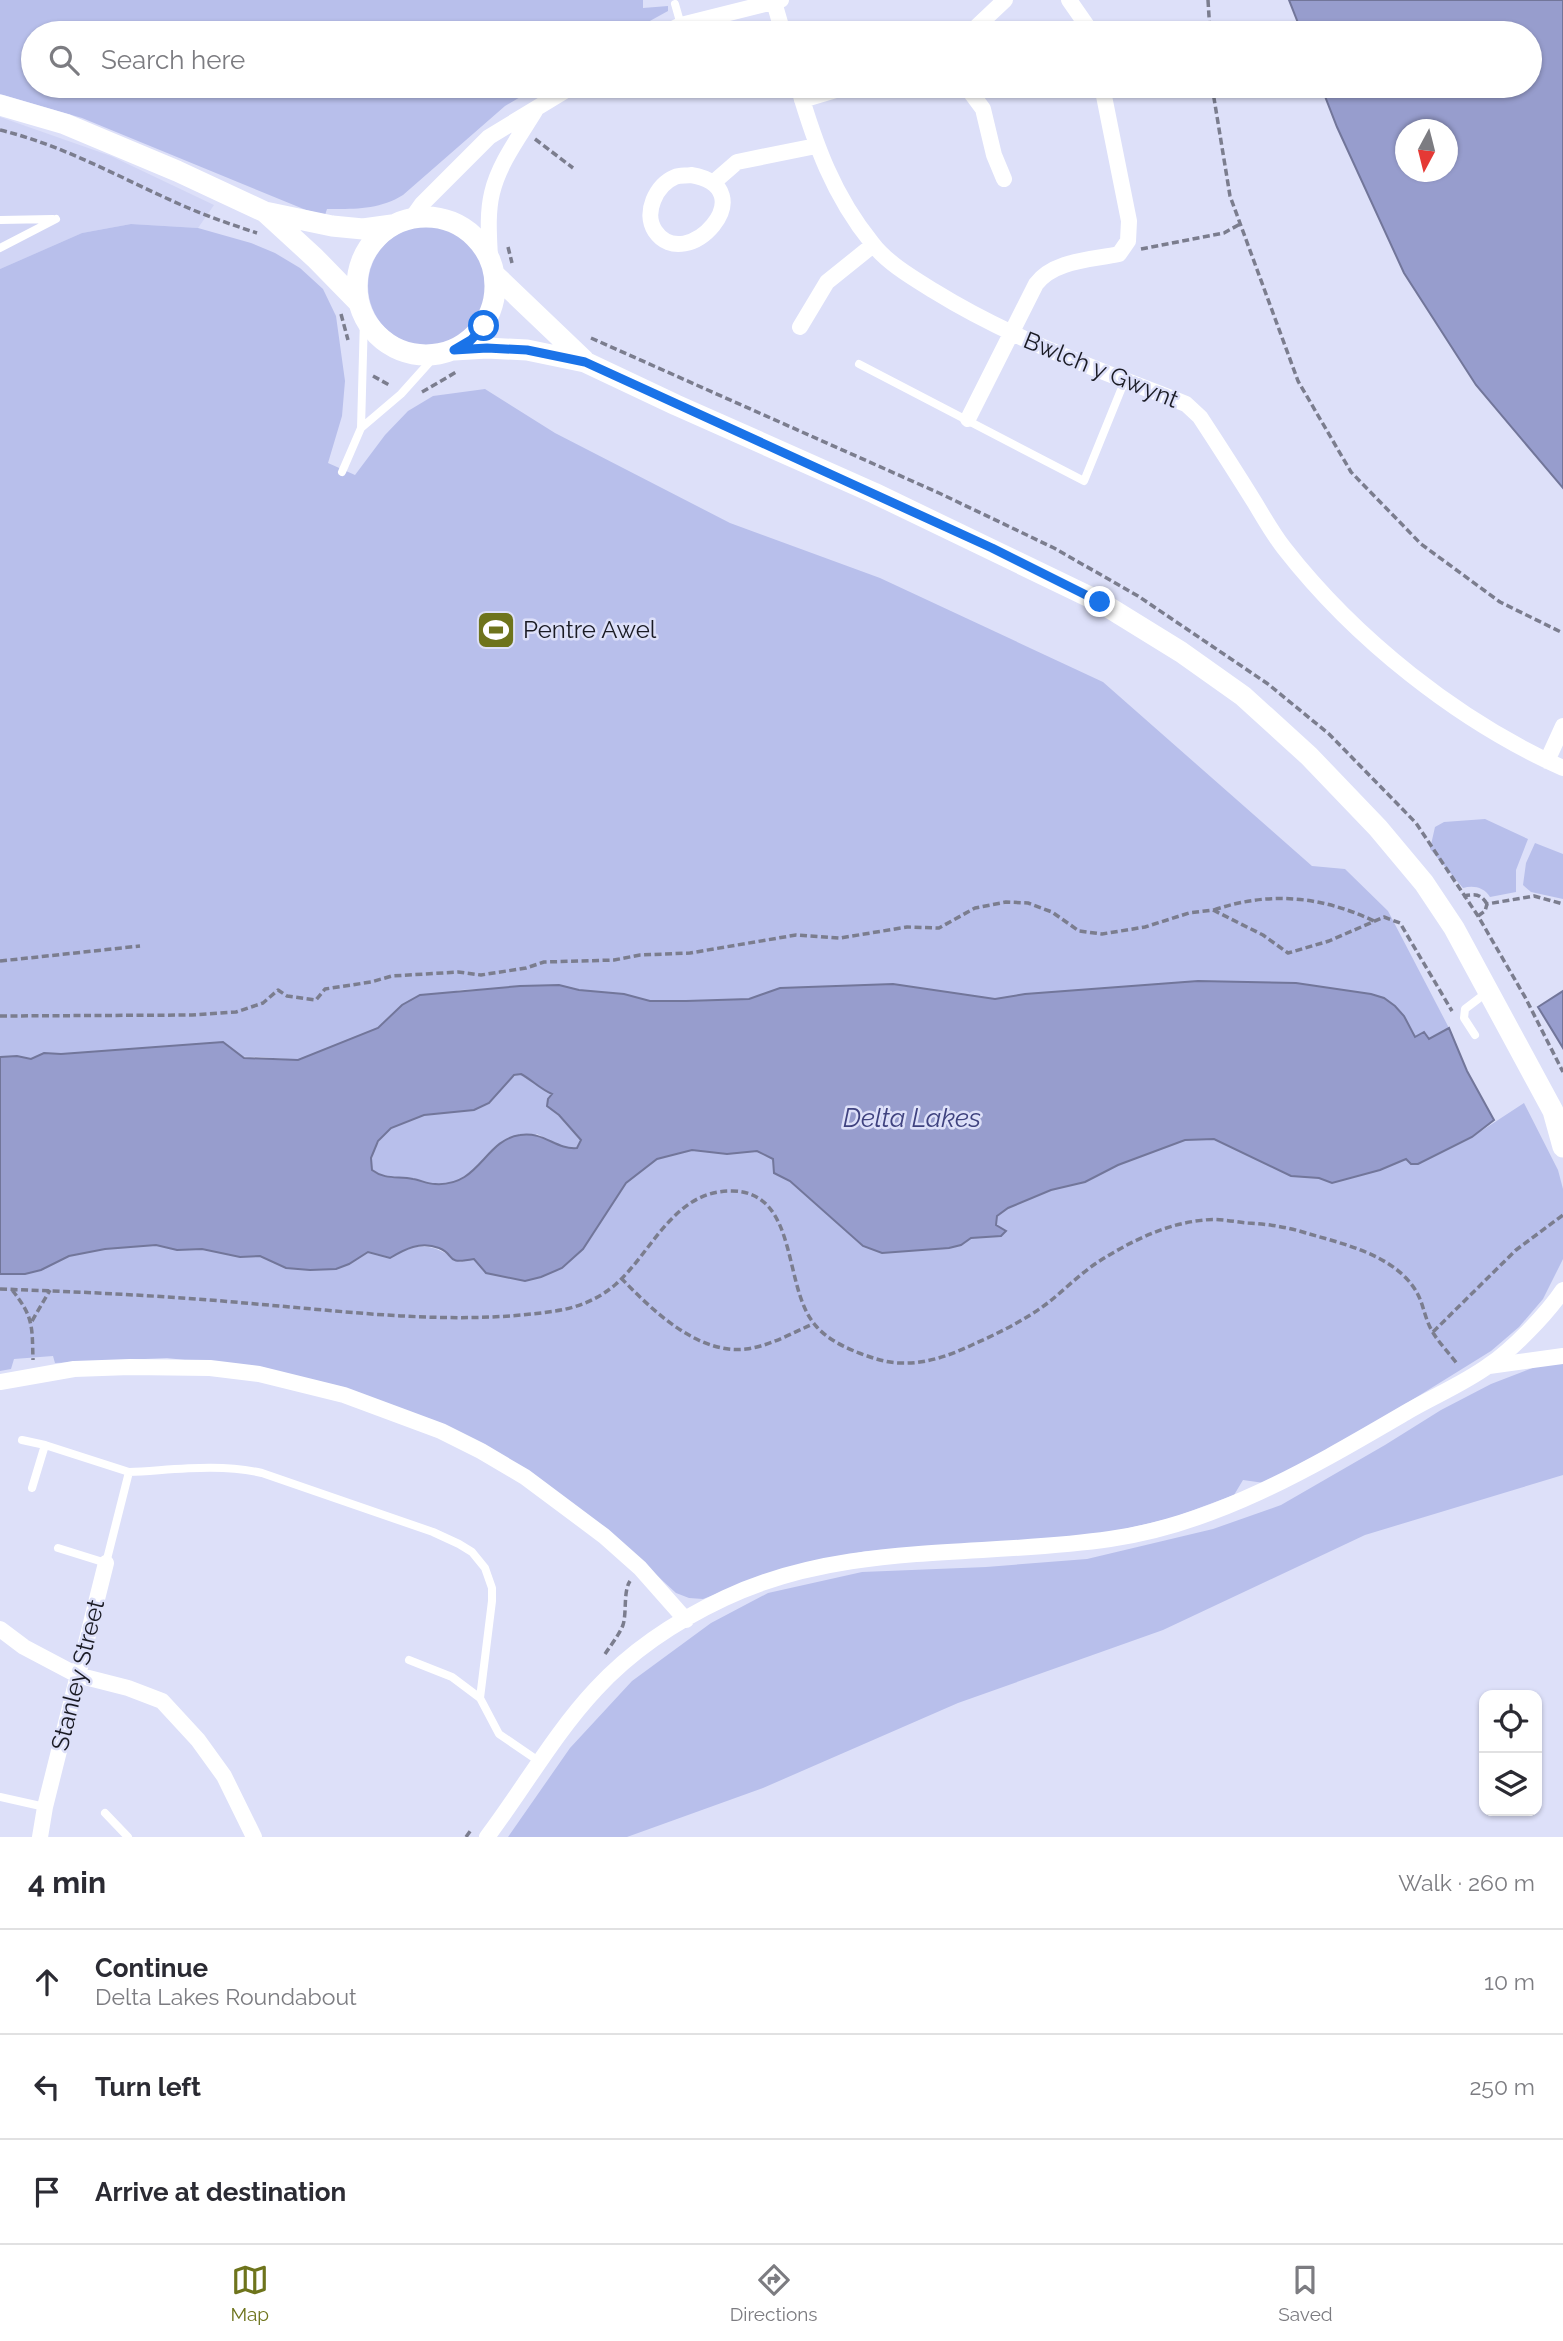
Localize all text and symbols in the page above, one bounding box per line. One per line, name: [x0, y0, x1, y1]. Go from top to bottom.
search box: [21, 21, 1542, 98]
icon: search: [45, 41, 83, 79]
text: Search here: [101, 45, 245, 75]
north arrow: [1395, 119, 1458, 182]
route start: [468, 310, 499, 341]
street label: Bwlch y Gwynt: [1020, 325, 1183, 414]
route end: [1084, 586, 1115, 617]
sports icon: Pentre Awel: [475, 609, 517, 651]
place label: Pentre Awel: [523, 615, 657, 644]
water label: Delta Lakes: [843, 1103, 981, 1133]
street label: Stanley Street: [45, 1596, 110, 1753]
map controls: [1479, 1690, 1542, 1816]
button: locate: [1479, 1690, 1542, 1753]
button: layers: [1479, 1753, 1542, 1816]
text: 4 min: [28, 1865, 106, 1900]
text: Walk · 260 m: [1398, 1869, 1535, 1896]
text: Continue: [95, 1953, 208, 1983]
icon: ahead: [28, 1963, 66, 2001]
text: 10 m: [1484, 1968, 1535, 1995]
text: Delta Lakes Roundabout: [95, 1983, 357, 2010]
icon: left: [28, 2068, 66, 2106]
text: Turn left: [95, 2072, 201, 2102]
text: 250 m: [1469, 2073, 1535, 2100]
icon: arrive: [28, 2173, 66, 2211]
text: Arrive at destination: [95, 2177, 346, 2207]
tab: Map: [230, 2261, 269, 2325]
tab: Directions: [730, 2261, 818, 2325]
tab: Saved: [1278, 2261, 1333, 2325]

